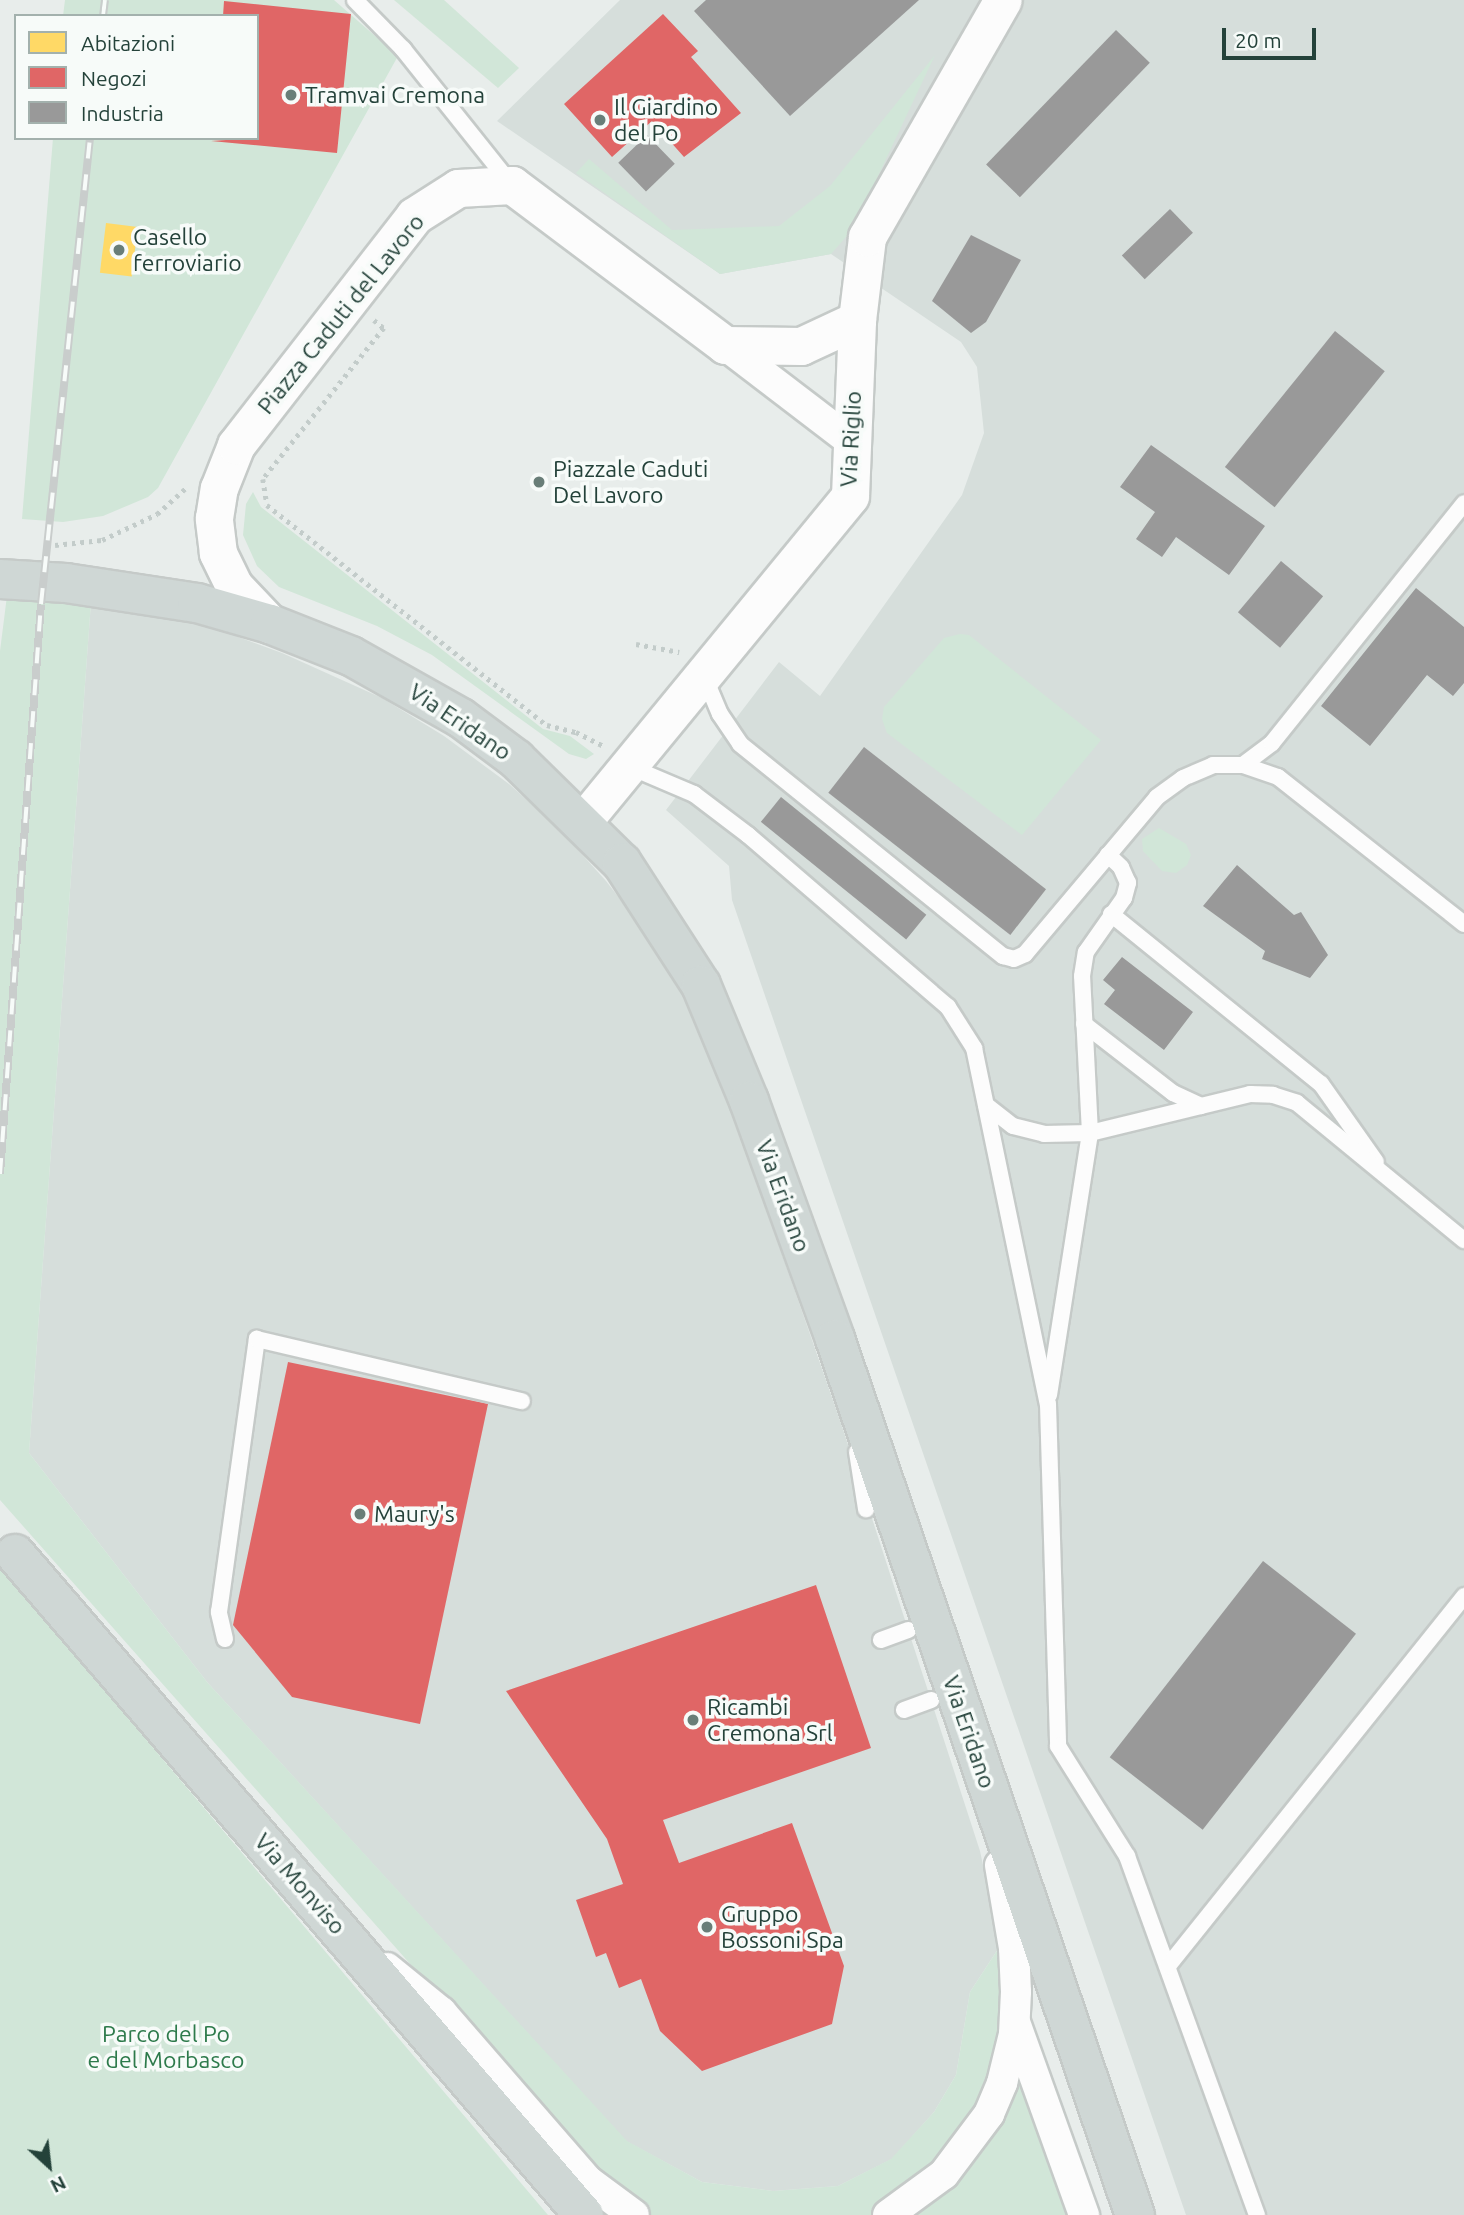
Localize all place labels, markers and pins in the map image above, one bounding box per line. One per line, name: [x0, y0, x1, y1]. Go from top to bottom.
place label: Tramvai Cremona: [305, 81, 485, 109]
marker: Tramvai Cremona: [283, 87, 299, 103]
place label: Il Giardino del Po: [614, 93, 718, 147]
marker: Il Giardino del Po: [592, 112, 608, 128]
place label: Casello ferroviario: [133, 223, 242, 277]
marker: Casello ferroviario: [111, 242, 127, 258]
place label: Piazzale Caduti Del Lavoro: [553, 455, 708, 509]
marker: Piazzale Caduti Del Lavoro: [531, 474, 547, 490]
place label: Maury's: [374, 1500, 455, 1528]
marker: Maury's: [352, 1506, 368, 1522]
place label: Ricambi Cremona Srl: [707, 1693, 833, 1747]
marker: Ricambi Cremona Srl: [685, 1712, 701, 1728]
place label: Gruppo Bossoni Spa: [721, 1900, 844, 1954]
marker: Gruppo Bossoni Spa: [699, 1919, 715, 1935]

